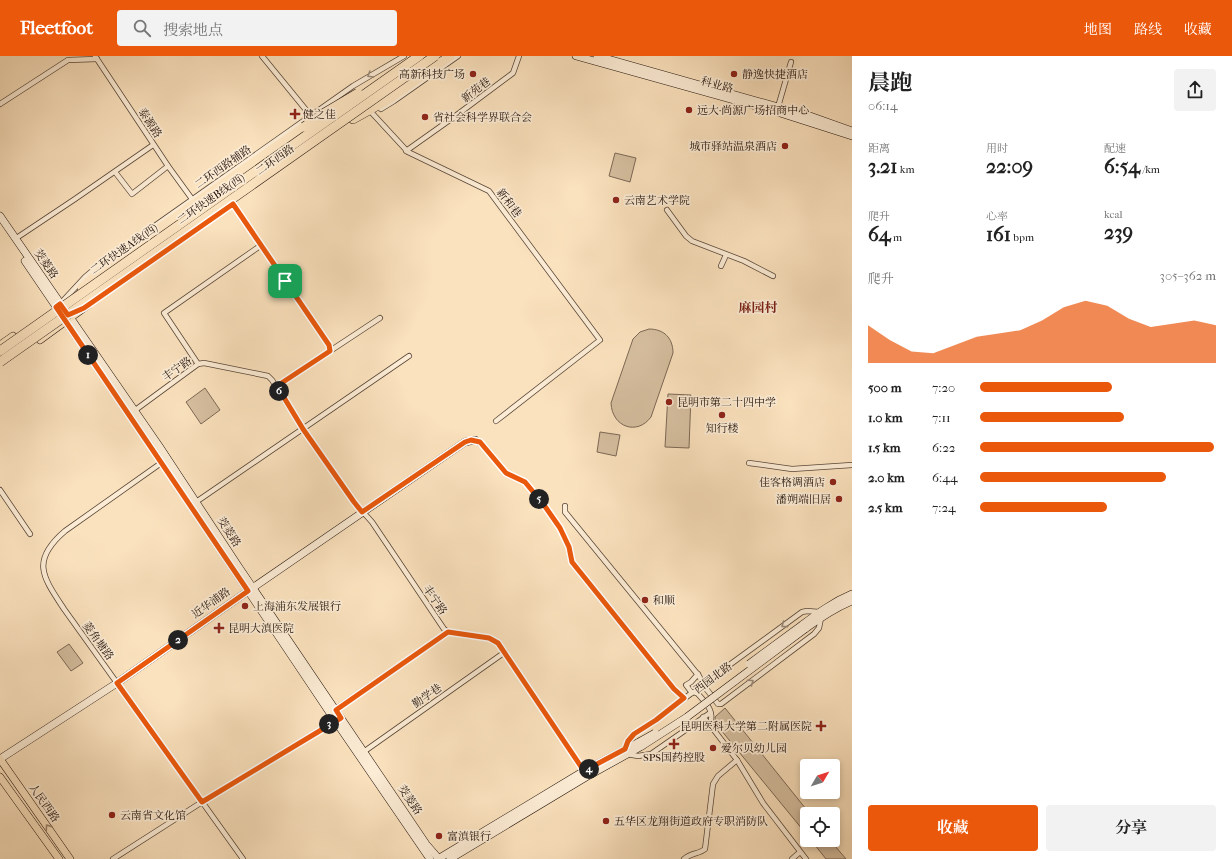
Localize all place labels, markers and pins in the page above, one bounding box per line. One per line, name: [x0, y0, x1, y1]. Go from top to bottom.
place label: 高新科技广场: [399, 68, 465, 81]
place label: 静逸快捷酒店: [742, 68, 808, 81]
marker: 高新科技广场: [468, 69, 478, 79]
marker: 静逸快捷酒店: [729, 69, 739, 79]
place label: 远大·尚源广场招商中心: [697, 104, 809, 117]
marker: 远大·尚源广场招商中心: [684, 105, 694, 115]
place label: 健之佳: [303, 108, 336, 121]
marker: 健之佳: [290, 109, 300, 119]
place label: 省社会科学界联合会: [433, 111, 532, 124]
marker: 省社会科学界联合会: [420, 112, 430, 122]
place label: 城市驿站温泉酒店: [689, 140, 777, 153]
marker: 城市驿站温泉酒店: [780, 141, 790, 151]
place label: 云南艺术学院: [624, 194, 690, 207]
marker: 云南艺术学院: [611, 195, 621, 205]
pin: [268, 264, 302, 298]
pin: 1: [78, 345, 98, 365]
pin: 6: [269, 381, 289, 401]
place label: 昆明市第二十四中学: [677, 396, 776, 409]
marker: 昆明市第二十四中学: [664, 397, 674, 407]
marker: 知行楼: [717, 410, 727, 420]
place label: 知行楼: [706, 422, 739, 435]
place label: 佳客格调酒店: [759, 476, 825, 489]
marker: 佳客格调酒店: [828, 477, 838, 487]
pin: 5: [529, 489, 549, 509]
place label: 潘朔端旧居: [776, 493, 831, 506]
marker: 潘朔端旧居: [834, 494, 844, 504]
place label: 和顺: [653, 594, 675, 607]
marker: 和顺: [640, 595, 650, 605]
place label: 上海浦东发展银行: [253, 600, 341, 613]
marker: 上海浦东发展银行: [240, 601, 250, 611]
marker: 昆明大滇医院: [213, 622, 225, 634]
place label: 昆明大滇医院: [228, 622, 294, 635]
pin: 2: [168, 630, 188, 650]
pin: 3: [319, 714, 339, 734]
place label: 昆明医科大学第二附属医院: [680, 720, 812, 733]
marker: 昆明医科大学第二附属医院: [815, 720, 827, 732]
marker: SPS国药控股: [669, 739, 679, 749]
place label: 爱尔贝幼儿园: [721, 742, 787, 755]
marker: 爱尔贝幼儿园: [708, 743, 718, 753]
place label: SPS国药控股: [643, 751, 705, 764]
pin: 4: [579, 759, 599, 779]
place label: 云南省文化馆: [120, 809, 186, 822]
marker: 云南省文化馆: [107, 810, 117, 820]
place label: 五华区龙翔街道政府专职消防队: [614, 815, 768, 828]
marker: 五华区龙翔街道政府专职消防队: [601, 816, 611, 826]
place label: 富滇银行: [447, 830, 491, 843]
marker: 富滇银行: [434, 831, 444, 841]

